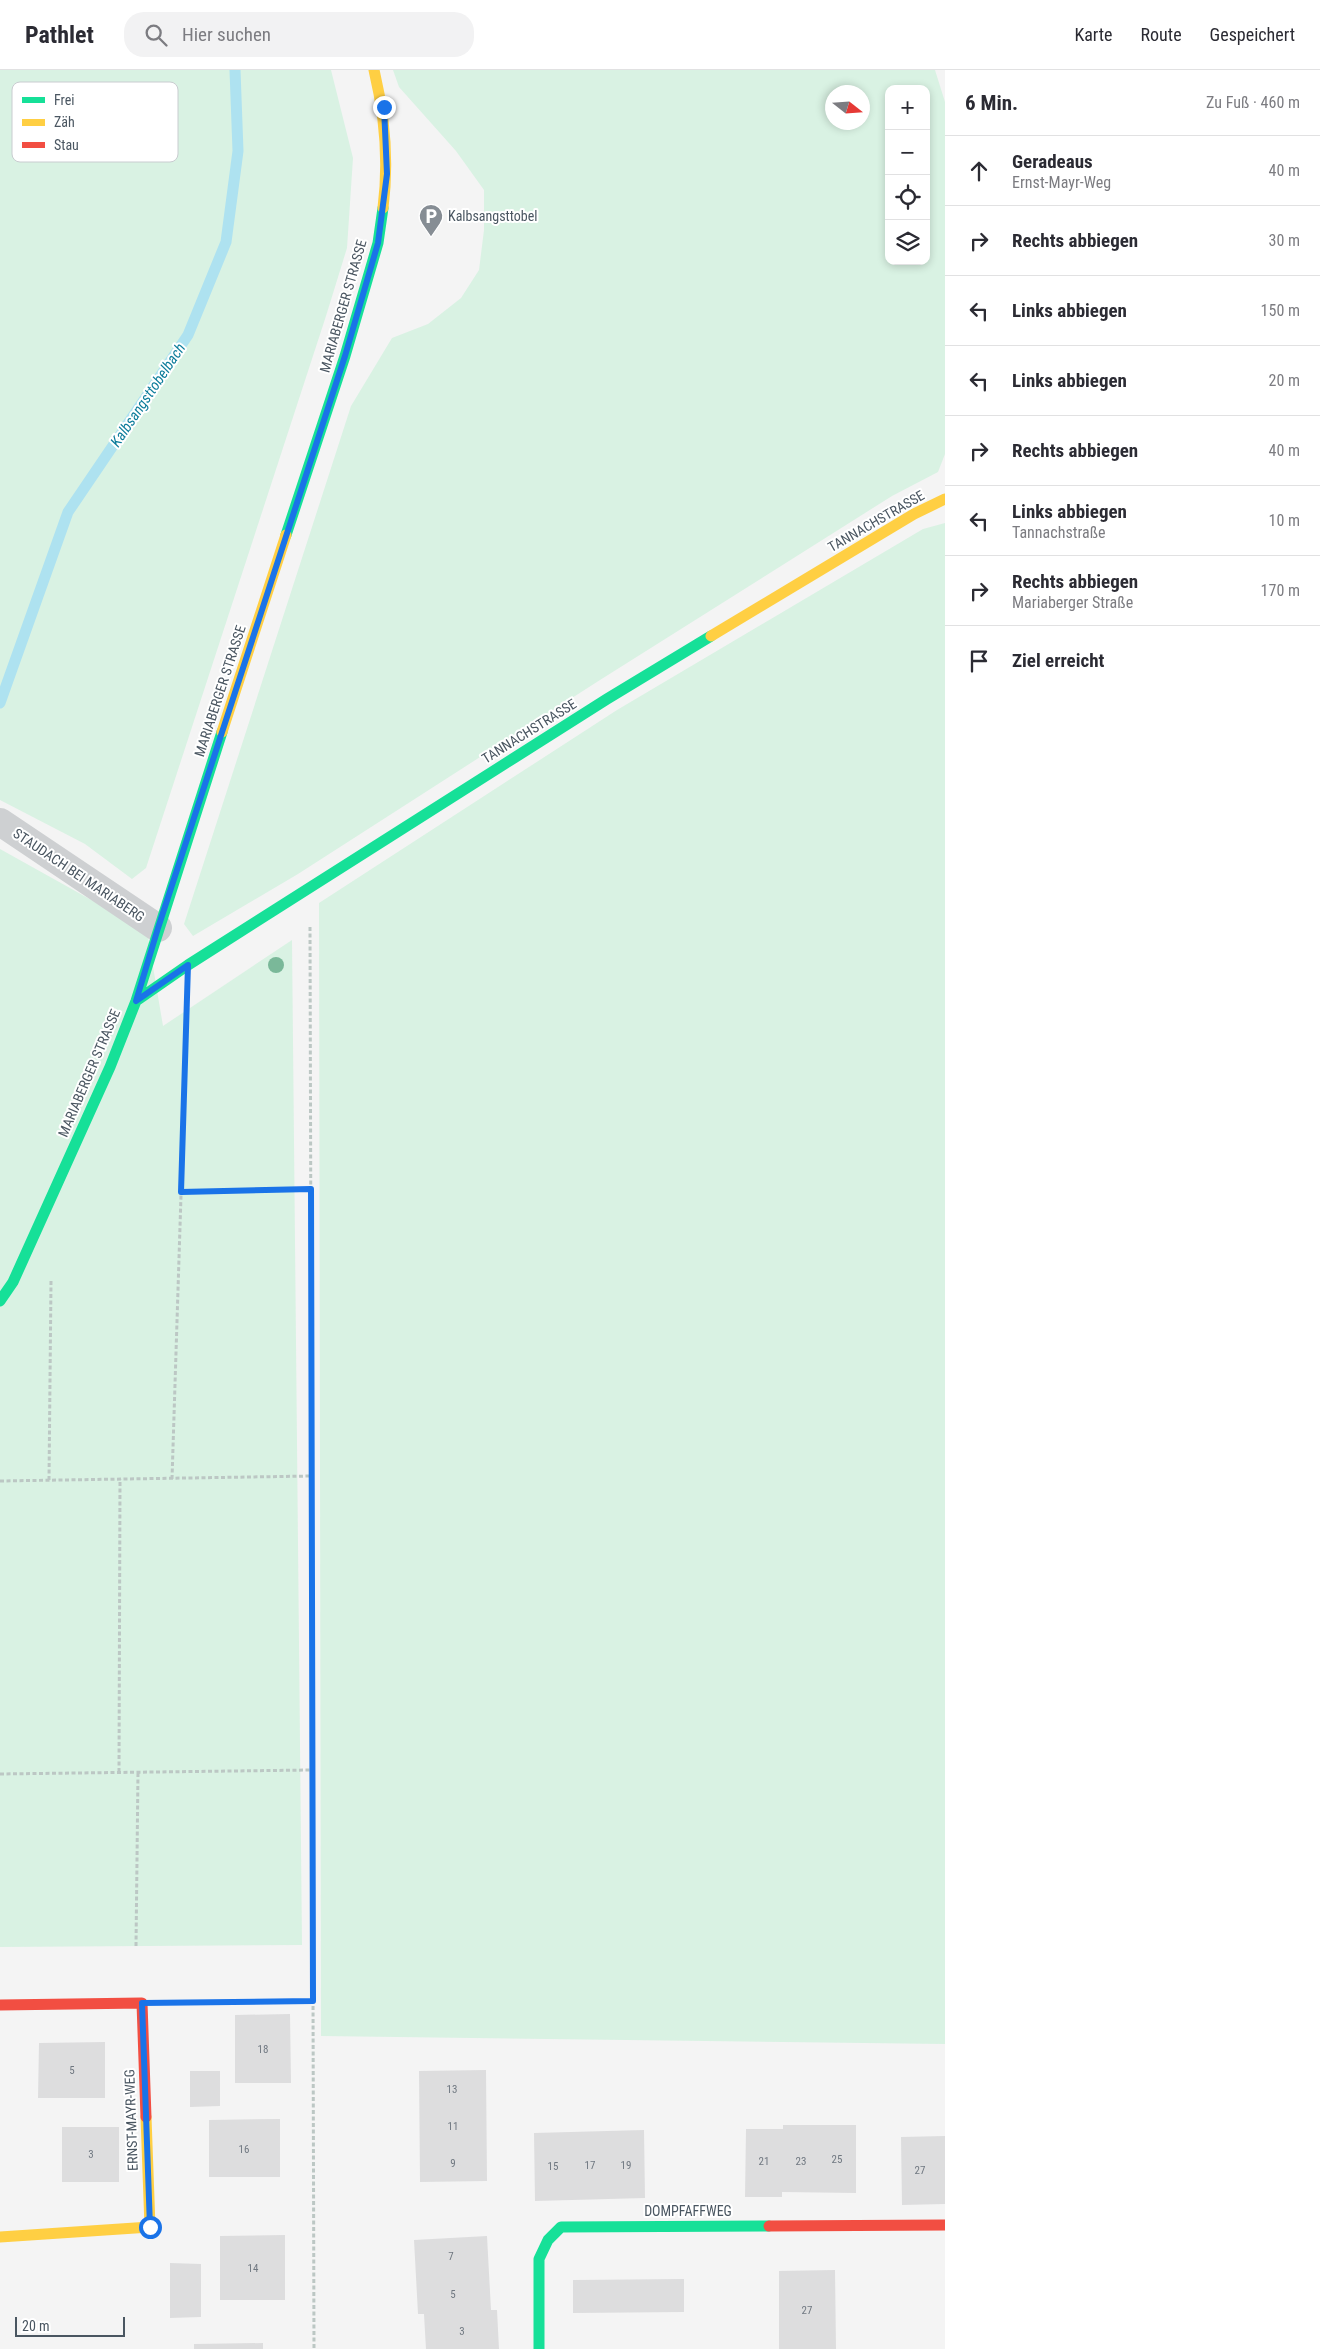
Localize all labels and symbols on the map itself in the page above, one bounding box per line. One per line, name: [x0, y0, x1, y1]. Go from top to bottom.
legend: [12, 82, 178, 162]
north arrow: [825, 85, 870, 130]
text: Frei: [54, 92, 74, 108]
route end: [373, 96, 396, 119]
text: Zäh: [54, 114, 75, 130]
text: Stau: [54, 137, 79, 153]
parking icon: Kalbsangsttobel: [418, 203, 444, 237]
place label: Kalbsangsttobel: [448, 208, 537, 224]
street label: MARIABERGER STRASSE: [316, 238, 370, 374]
water label: Kalbsangsttobelbach: [107, 340, 189, 450]
street label: TANNACHSTRASSE: [825, 487, 927, 555]
street label: MARIABERGER STRASSE: [191, 623, 249, 759]
street label: TANNACHSTRASSE: [479, 695, 579, 767]
street label: STAUDACH BEI MARIABERG: [10, 825, 148, 925]
street label: MARIABERGER STRASSE: [55, 1007, 123, 1139]
house number: 18: [258, 2043, 268, 2056]
house number: 5: [69, 2064, 75, 2077]
street label: ERNST-MAYR-WEG: [121, 2069, 141, 2171]
house number: 13: [447, 2083, 457, 2096]
house number: 11: [448, 2120, 458, 2133]
house number: 16: [239, 2143, 249, 2156]
house number: 3: [88, 2148, 94, 2161]
house number: 25: [832, 2153, 842, 2166]
house number: 21: [759, 2155, 769, 2168]
house number: 23: [796, 2155, 806, 2168]
house number: 9: [450, 2157, 456, 2170]
house number: 17: [585, 2159, 595, 2172]
house number: 19: [621, 2159, 631, 2172]
house number: 15: [548, 2160, 558, 2173]
house number: 27: [915, 2164, 925, 2177]
street label: DOMPFAFFWEG: [644, 2203, 732, 2219]
route start: [139, 2216, 162, 2239]
house number: 7: [448, 2250, 454, 2263]
house number: 14: [248, 2262, 259, 2275]
house number: 5: [450, 2288, 456, 2301]
house number: 27: [802, 2304, 812, 2317]
scale bar: [15, 2314, 125, 2337]
house number: 3: [459, 2325, 465, 2338]

